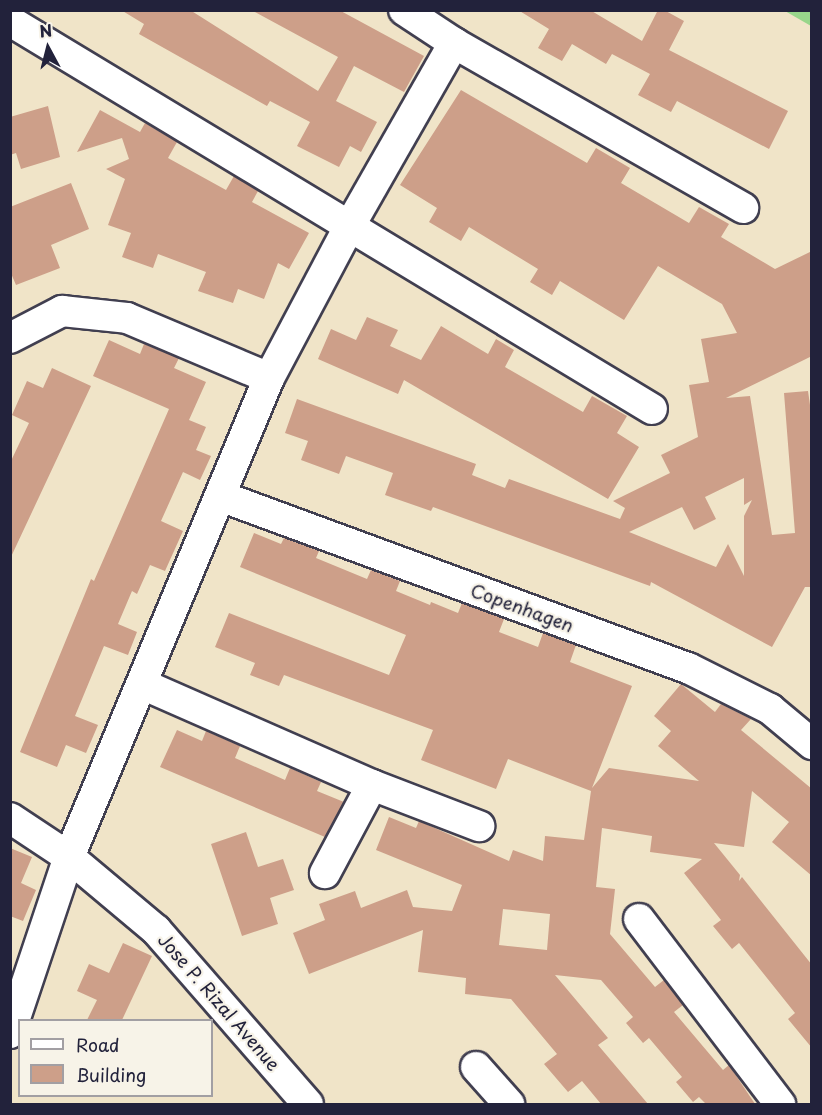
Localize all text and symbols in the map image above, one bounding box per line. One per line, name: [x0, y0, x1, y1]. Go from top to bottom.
text: N: [38, 17, 54, 43]
north arrow: [18, 18, 78, 78]
street label: Copenhagen: [468, 579, 576, 637]
street label: Jose P. Rizal Avenue: [154, 929, 284, 1075]
legend: [18, 1019, 213, 1097]
text: Road: [76, 1031, 120, 1058]
text: Building: [76, 1061, 146, 1088]

